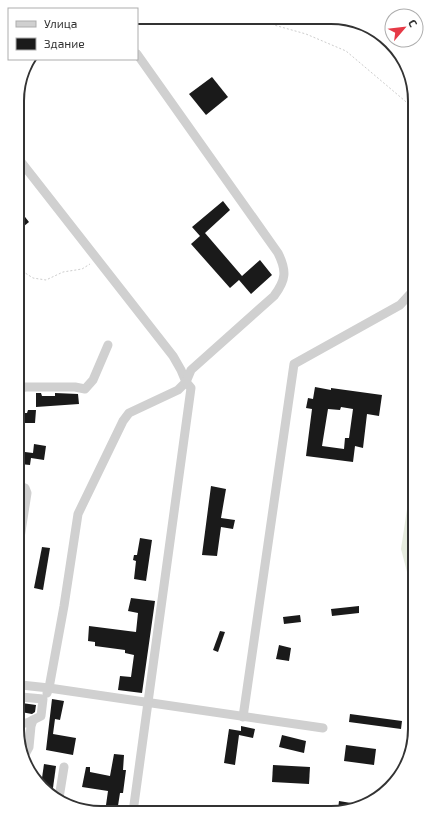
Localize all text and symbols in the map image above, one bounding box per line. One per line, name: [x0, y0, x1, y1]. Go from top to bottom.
legend: [8, 8, 138, 60]
north arrow: [384, 8, 424, 48]
text: Улица: [44, 16, 77, 30]
text: С: [406, 17, 421, 29]
text: Здание: [44, 36, 85, 50]

